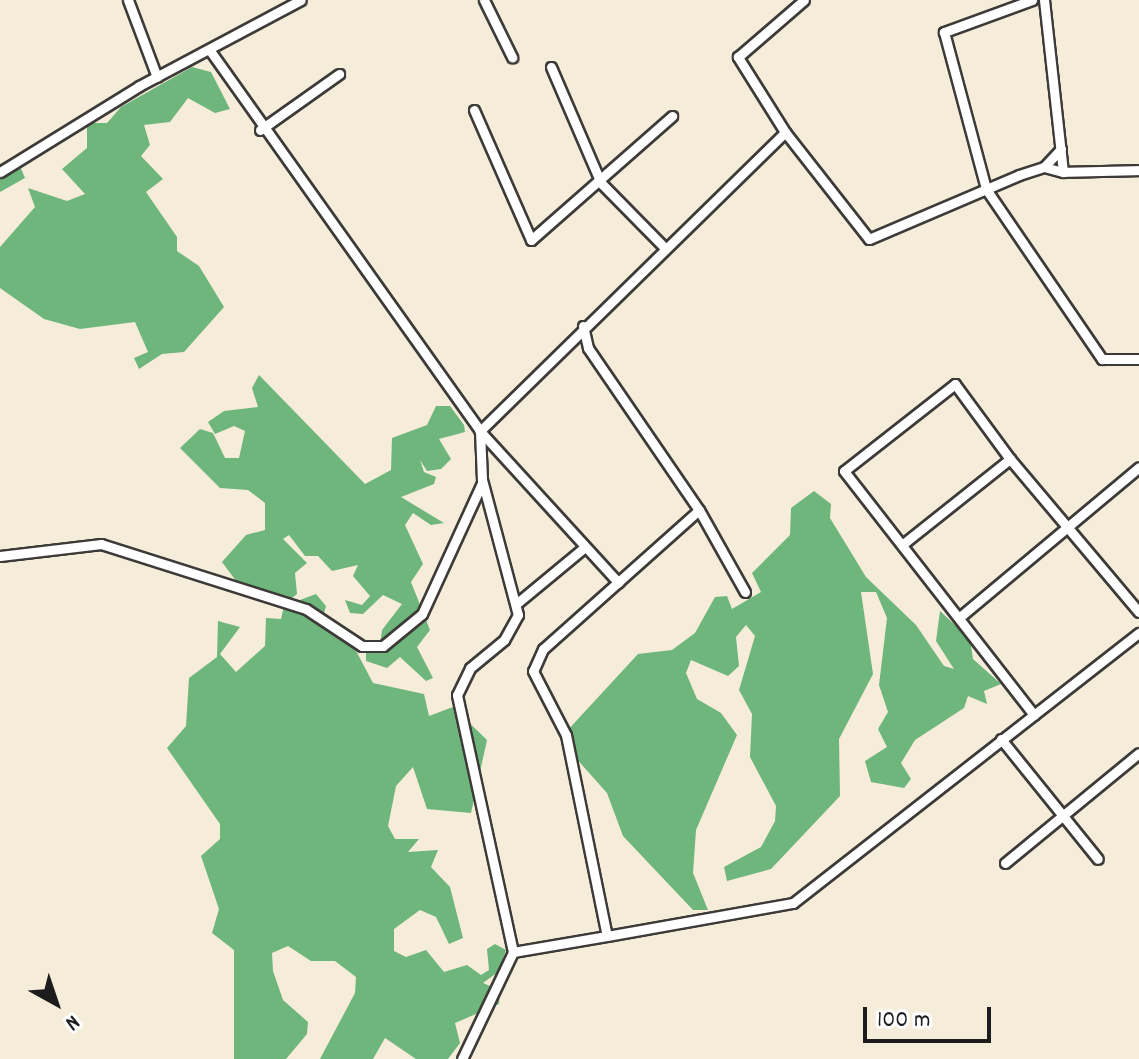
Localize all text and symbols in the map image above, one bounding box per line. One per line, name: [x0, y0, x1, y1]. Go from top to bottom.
north arrow: [16, 963, 96, 1043]
scale bar: [867, 991, 995, 1041]
text: 100 m: [877, 1004, 930, 1038]
text: N: [58, 1006, 86, 1037]

